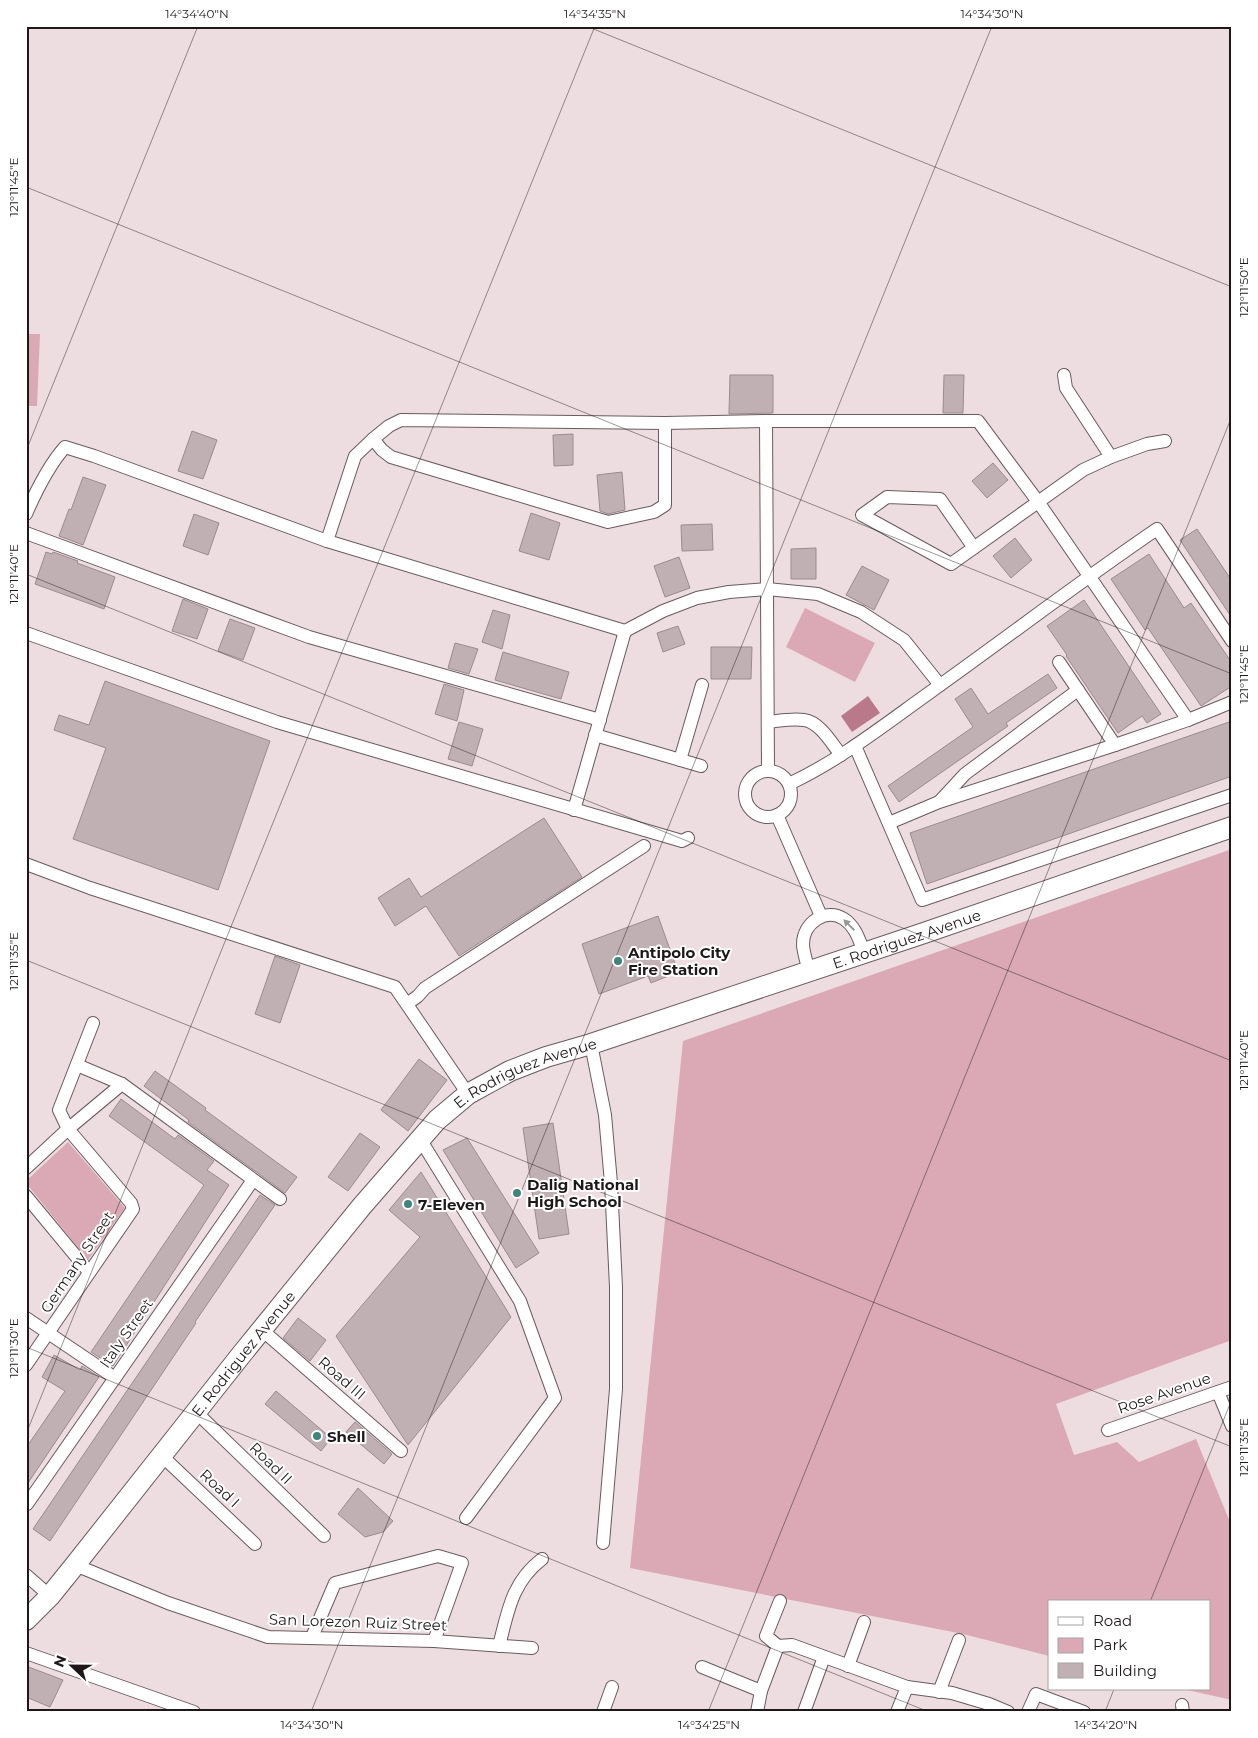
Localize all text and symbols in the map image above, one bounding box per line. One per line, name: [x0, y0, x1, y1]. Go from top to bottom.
text: 14°34'40"N: [165, 6, 229, 21]
text: 14°34'35"N: [564, 6, 626, 21]
text: 14°34'30"N: [960, 6, 1024, 21]
text: 121°11'45"E: [6, 158, 21, 216]
text: 121°11'50"E: [1236, 257, 1251, 317]
text: 121°11'40"E: [6, 544, 21, 604]
text: 121°11'45"E: [1236, 645, 1251, 703]
street label: E. Rodriguez Avenue: [830, 905, 983, 972]
one-way arrow: [843, 919, 855, 931]
text: 121°11'35"E: [6, 932, 21, 990]
place label: Antipolo City Fire Station: [627, 943, 731, 979]
marker: Antipolo City Fire Station: [612, 955, 624, 967]
text: 121°11'40"E: [1236, 1030, 1251, 1090]
street label: E. Rodriguez Avenue: [449, 1033, 599, 1112]
place label: Dalig National High School: [527, 1175, 639, 1211]
marker: Dalig National High School: [511, 1187, 523, 1199]
place label: 7-Eleven: [418, 1195, 485, 1214]
marker: 7-Eleven: [402, 1198, 414, 1210]
street label: Germany Street: [36, 1208, 118, 1316]
street label: E. Rodriguez Avenue: [187, 1287, 299, 1420]
street label: Italy Street: [95, 1295, 157, 1371]
text: 121°11'30"E: [6, 1318, 21, 1378]
street label: Road III: [314, 1352, 370, 1404]
street label: Rose Avenue: [1115, 1368, 1213, 1418]
text: 121°11'35"E: [1236, 1418, 1251, 1476]
place label: Shell: [327, 1427, 366, 1446]
marker: Shell: [311, 1430, 323, 1442]
street label: Road II: [246, 1438, 296, 1488]
street label: Road I: [196, 1465, 244, 1511]
legend: [1048, 1600, 1210, 1690]
street label: San Lorezon Ruiz Street: [269, 1609, 447, 1635]
text: Road: [1093, 1611, 1132, 1630]
text: Park: [1093, 1635, 1127, 1654]
north arrow: [48, 1640, 98, 1690]
text: N: [49, 1653, 70, 1670]
text: Building: [1093, 1661, 1157, 1680]
text: 14°34'30"N: [280, 1717, 344, 1732]
text: 14°34'25"N: [678, 1717, 740, 1732]
text: 14°34'20"N: [1074, 1717, 1138, 1732]

